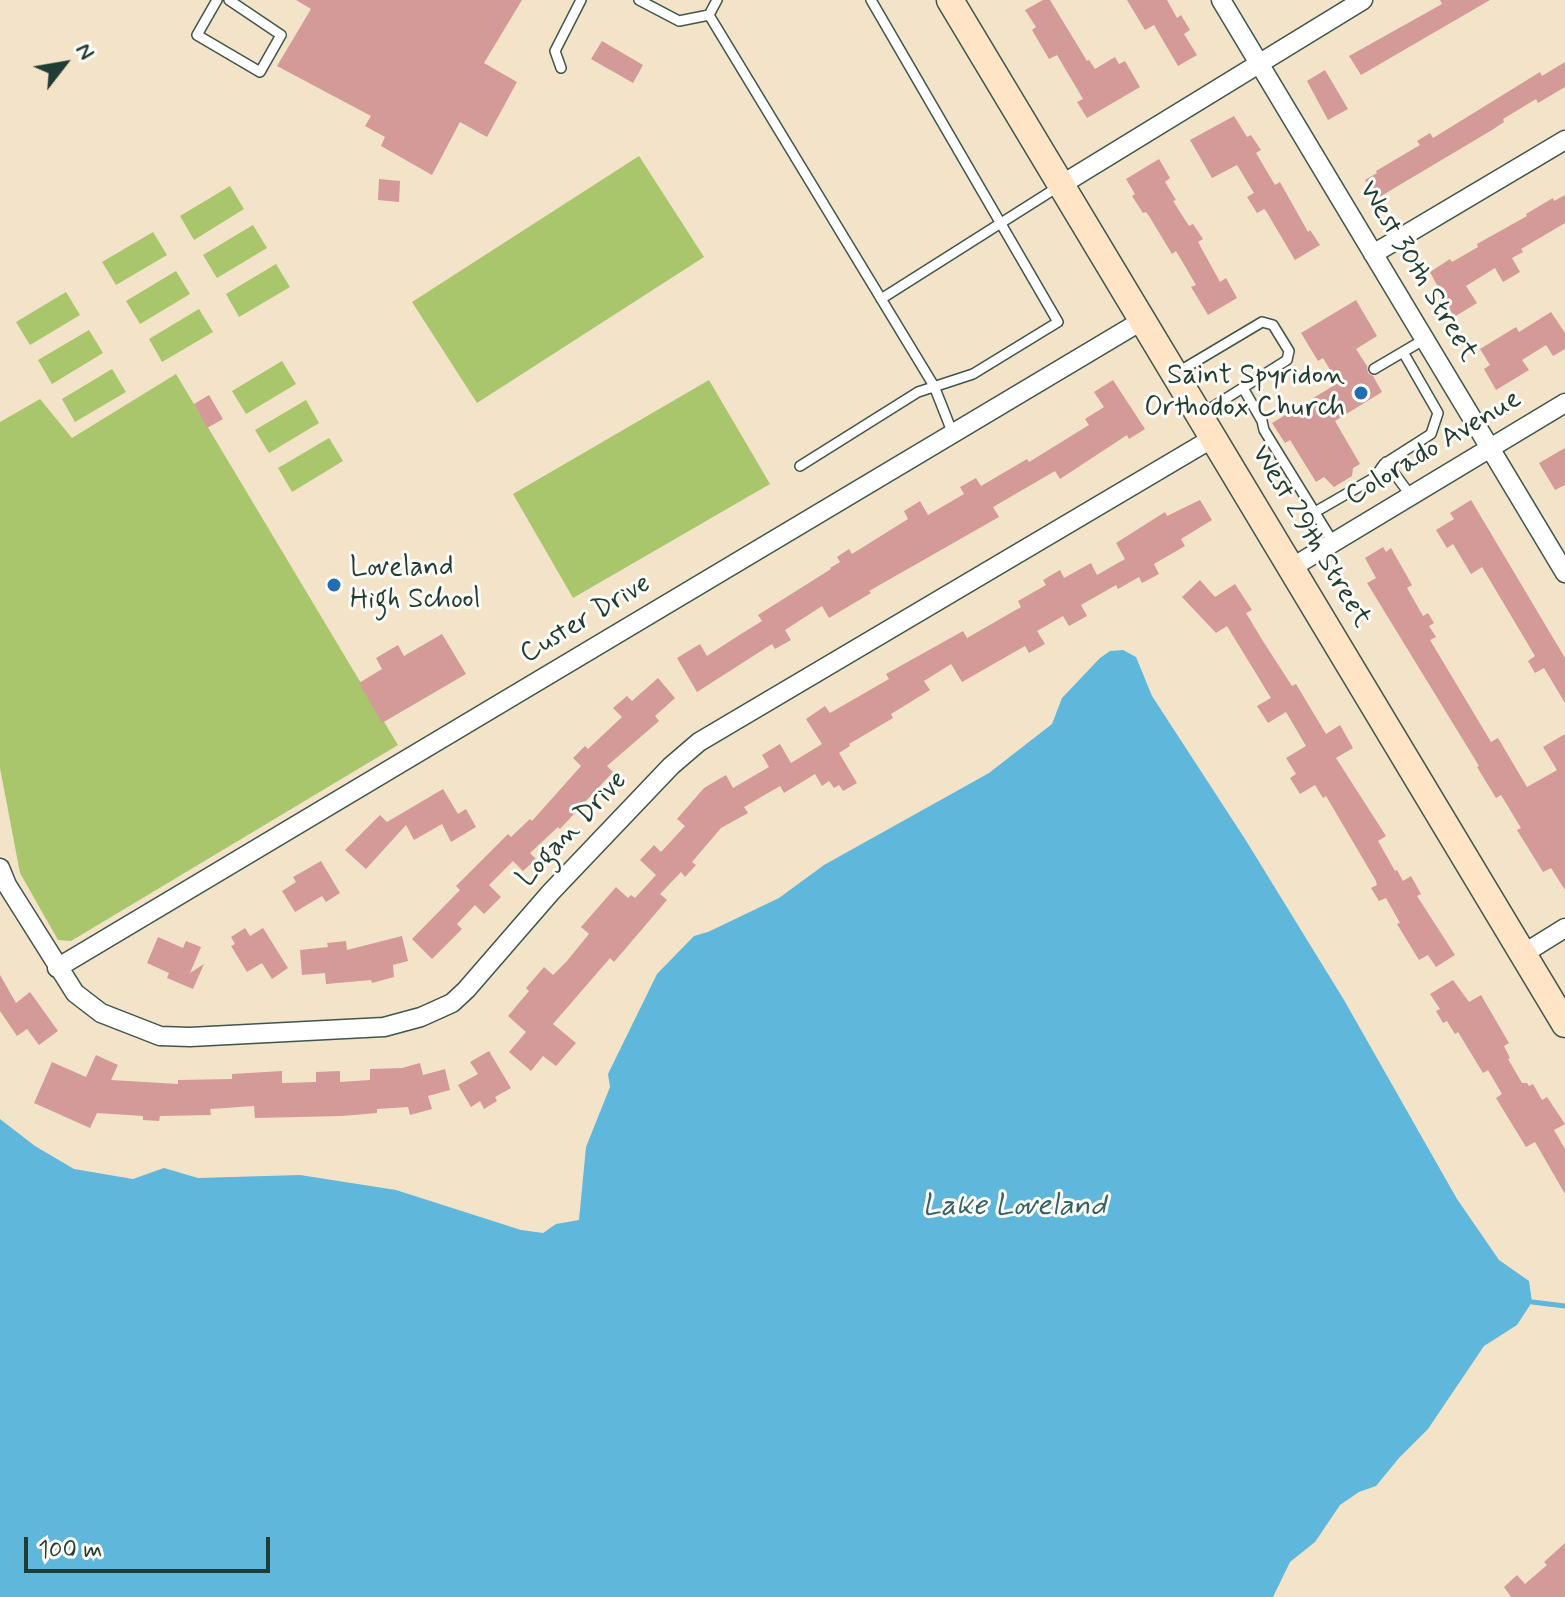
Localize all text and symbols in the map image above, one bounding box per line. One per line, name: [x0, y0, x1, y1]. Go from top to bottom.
north arrow: [24, 24, 104, 104]
text: N: [69, 38, 100, 65]
street label: West 30th Street: [1350, 176, 1484, 368]
place label: Saint Spyridon Orthodox Church: [1144, 360, 1345, 426]
street label: Colorado Avenue: [1340, 383, 1528, 515]
marker: Saint Spyridon Orthodox Church: [1352, 384, 1370, 402]
street label: West 29th Street: [1242, 440, 1378, 634]
place label: Loveland High School: [350, 552, 480, 618]
street label: Custer Drive: [515, 568, 657, 672]
marker: Loveland High School: [325, 576, 343, 594]
street label: Logan Drive: [511, 765, 635, 895]
water label: Lake Loveland: [922, 1190, 1106, 1226]
scale bar: [28, 1521, 274, 1571]
text: 100 m: [38, 1535, 102, 1566]

